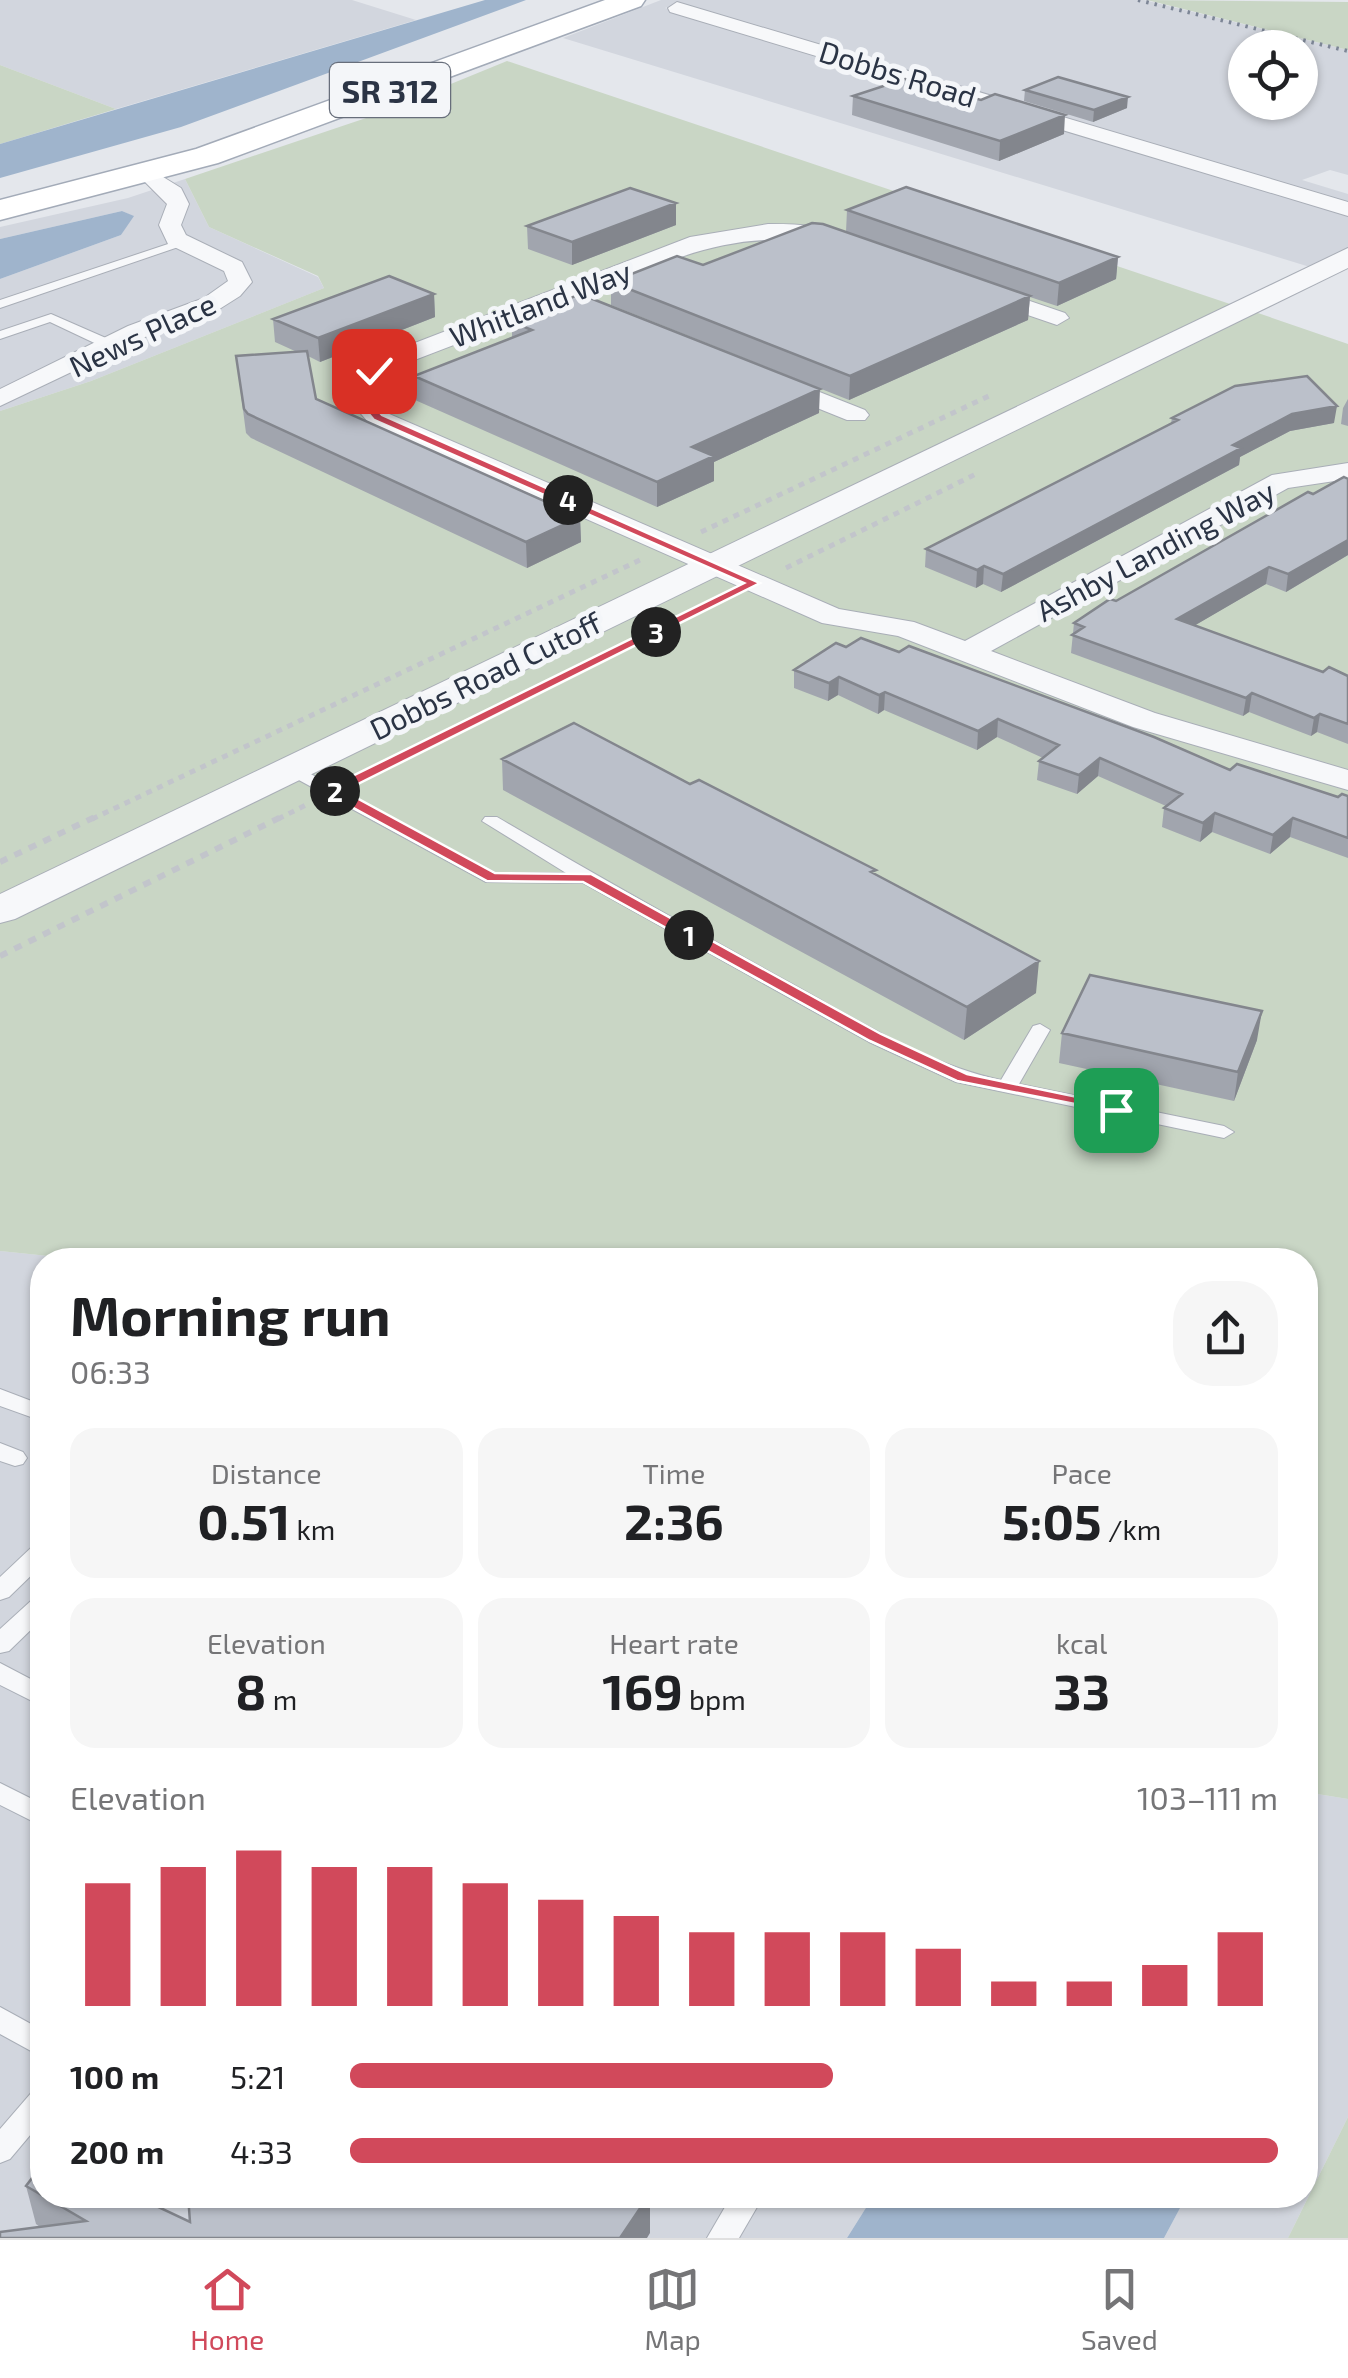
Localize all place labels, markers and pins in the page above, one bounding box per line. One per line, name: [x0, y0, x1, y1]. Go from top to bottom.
pin: [332, 329, 417, 414]
pin: 4: [543, 475, 593, 525]
pin: 3: [631, 607, 681, 657]
pin: 2: [310, 766, 360, 816]
pin: 1: [664, 910, 714, 960]
pin: [1074, 1068, 1159, 1153]

